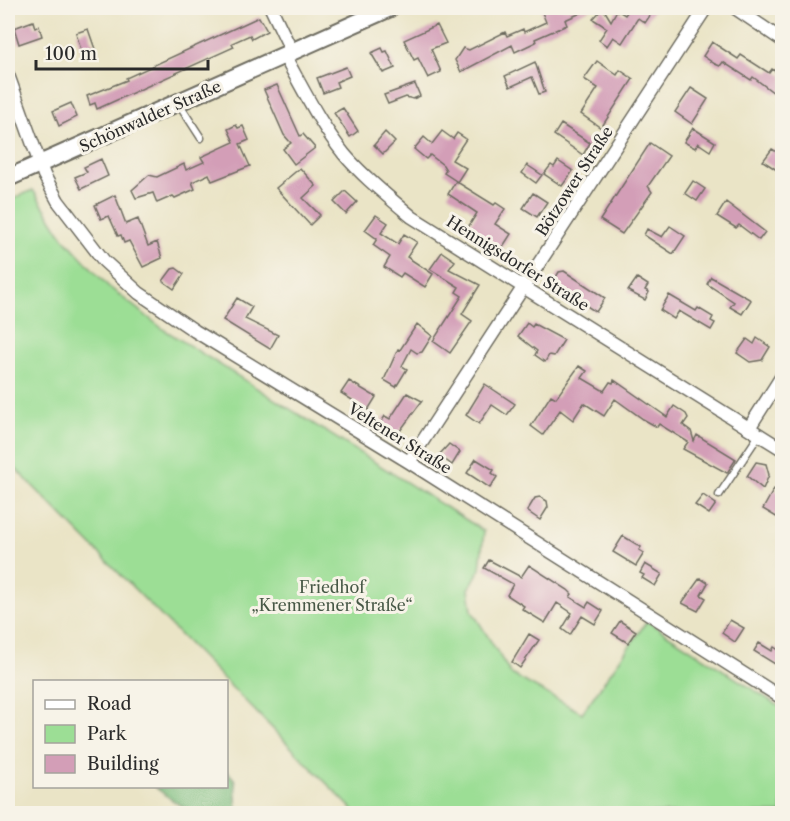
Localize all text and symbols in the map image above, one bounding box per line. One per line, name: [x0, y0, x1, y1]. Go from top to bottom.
scale bar: [36, 33, 208, 71]
text: 100 m: [45, 43, 97, 65]
street label: Schönwalder Straße: [76, 76, 224, 156]
street label: Bötzower Straße: [531, 122, 617, 240]
street label: Hennigsdorfer Straße: [443, 211, 593, 315]
street label: Veltener Straße: [344, 398, 456, 478]
park label: Friedhof „Kremmener Straße“: [252, 577, 412, 615]
legend: [33, 680, 228, 788]
text: Road: [87, 693, 132, 715]
text: Park: [87, 723, 128, 745]
text: Building: [87, 753, 159, 775]

